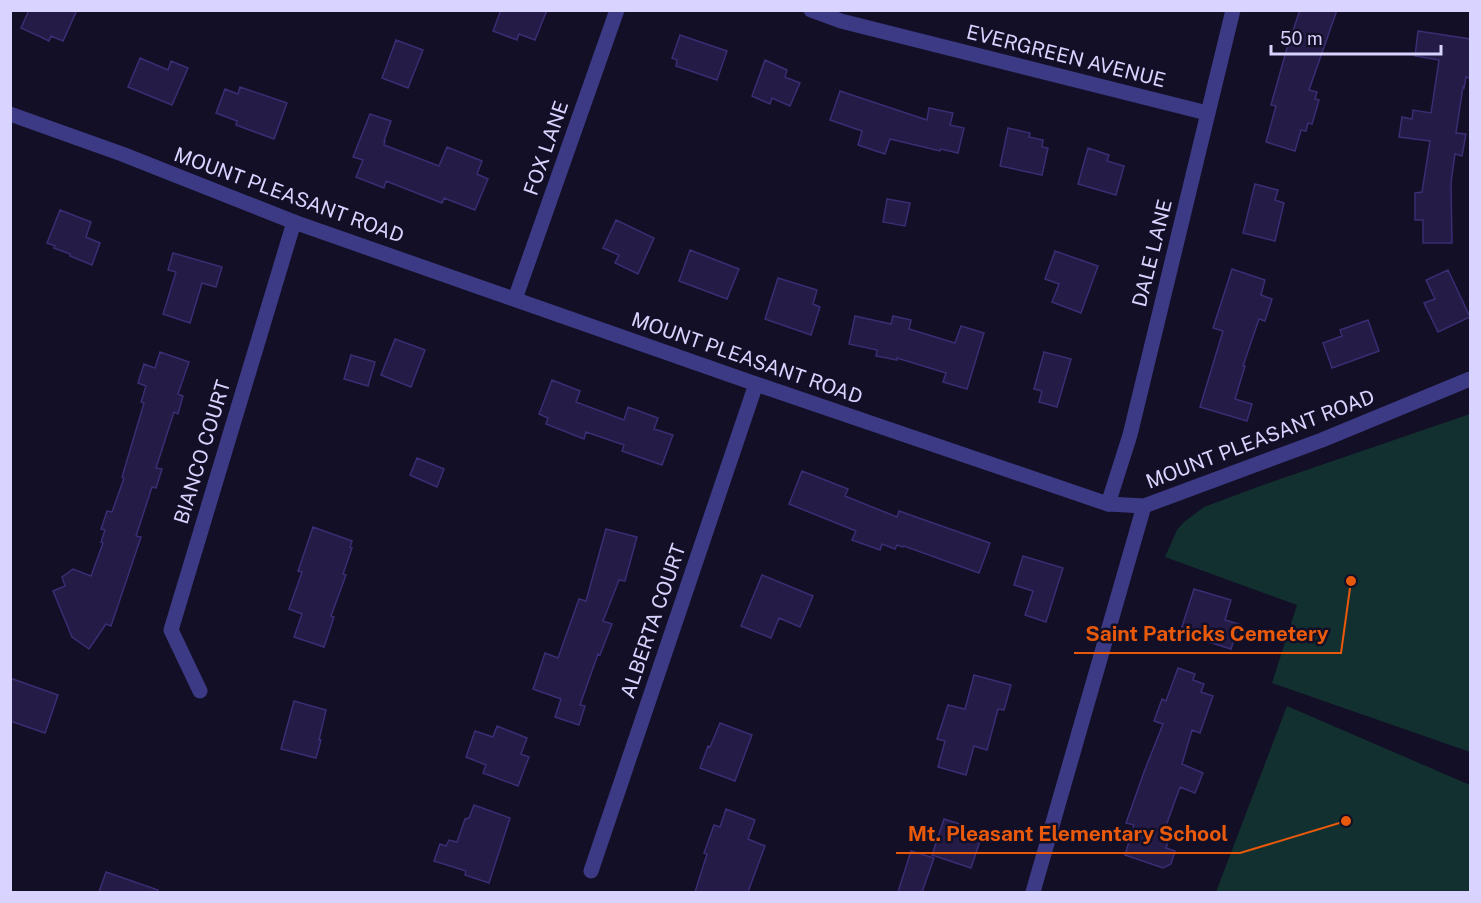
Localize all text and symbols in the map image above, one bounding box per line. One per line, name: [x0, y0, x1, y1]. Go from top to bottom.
scale bar: [1271, 18, 1440, 56]
street label: EVERGREEN AVENUE: [964, 20, 1168, 92]
text: 50 m: [1280, 28, 1323, 49]
street label: FOX LANE: [519, 98, 573, 198]
street label: MOUNT PLEASANT ROAD: [171, 142, 407, 248]
street label: DALE LANE: [1127, 197, 1177, 309]
street label: MOUNT PLEASANT ROAD: [628, 307, 866, 409]
street label: BIANCO COURT: [169, 377, 235, 527]
street label: MOUNT PLEASANT ROAD: [1142, 384, 1378, 494]
street label: ALBERTA COURT: [615, 541, 691, 701]
callout: Saint Patricks Cemetery: [1074, 614, 1341, 653]
text: Saint Patricks Cemetery: [1085, 621, 1329, 646]
callout: Mt. Pleasant Elementary School: [896, 814, 1240, 853]
text: Mt. Pleasant Elementary School: [908, 821, 1228, 846]

